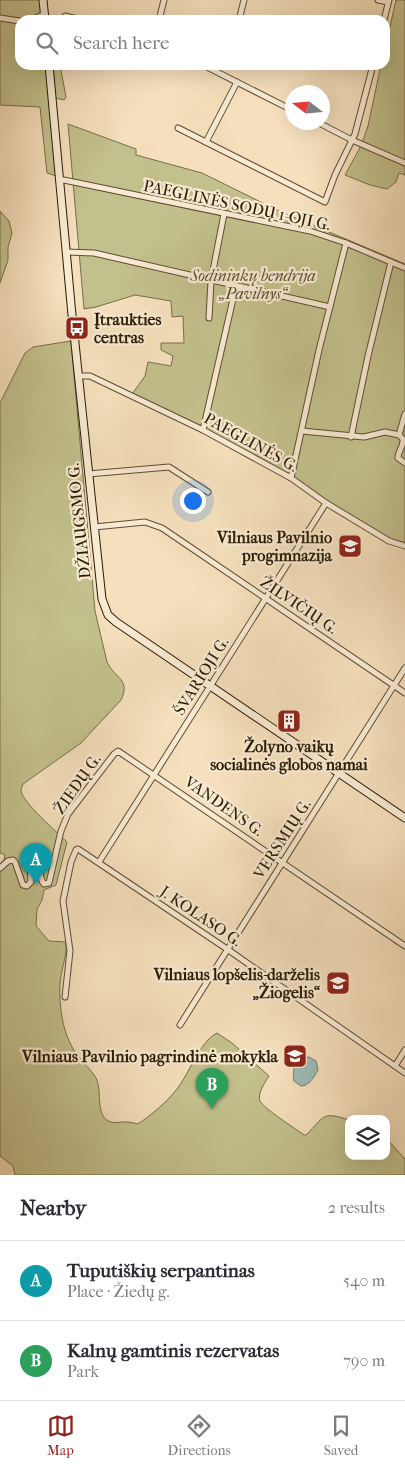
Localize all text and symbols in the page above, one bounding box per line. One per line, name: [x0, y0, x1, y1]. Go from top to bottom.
search box: [15, 15, 390, 70]
icon: search: [33, 29, 61, 57]
text: Search here: [73, 32, 169, 54]
north arrow: [285, 85, 330, 130]
street label: PAEGLINĖS SODŲ 1-OJI G.: [142, 176, 332, 234]
park label: Sodininkų bendrija „Pavilnys“: [189, 266, 316, 303]
place label: Įtraukties centras: [94, 310, 161, 347]
bus stop icon: Įtraukties centras: [64, 315, 90, 341]
street label: PAEGLINĖS G.: [201, 408, 301, 476]
street label: DŽIAUGSMO G.: [62, 462, 95, 580]
your location: [180, 488, 206, 514]
place label: Vilniaus Pavilnio progimnazija: [216, 528, 333, 566]
school or university icon: Vilniaus Pavilnio progimnazija: [337, 533, 363, 559]
street label: ŽILVIČIŲ G.: [257, 571, 342, 638]
street label: ŠVARIOJI G.: [169, 633, 232, 719]
building icon: Žolyno vaikų socialinės globos namai: [276, 708, 302, 734]
place label: Žolyno vaikų socialinės globos namai: [210, 736, 368, 775]
street label: ŽIEDŲ G.: [49, 750, 105, 818]
street label: VANDENS G.: [180, 771, 267, 840]
street label: VERSMIŲ G.: [249, 796, 315, 883]
pin: A: [20, 843, 52, 884]
street label: J. KOLASO G.: [155, 881, 246, 950]
place label: Vilniaus lopšelis-darželis „Žiogelis“: [153, 965, 321, 1003]
school or university icon: Vilniaus lopšelis-darželis „Žiogelis“: [325, 970, 351, 996]
school or university icon: Vilniaus Pavilnio pagrindinė mokykla: [282, 1043, 308, 1069]
place label: Vilniaus Pavilnio pagrindinė mokykla: [21, 1047, 279, 1067]
pin: B: [196, 1068, 228, 1109]
map controls: [345, 1115, 390, 1160]
button: layers: [345, 1115, 390, 1160]
text: Nearby: [20, 1196, 86, 1220]
text: 2 results: [328, 1198, 385, 1217]
text: Tuputiškių serpantinas: [67, 1260, 255, 1282]
text: A: [31, 1271, 41, 1290]
text: 540 m: [343, 1271, 385, 1290]
text: Place · Žiedų g.: [67, 1282, 170, 1301]
text: Kalnų gamtinis rezervatas: [67, 1340, 279, 1362]
text: B: [31, 1351, 41, 1370]
text: 790 m: [343, 1351, 385, 1370]
text: Park: [67, 1362, 99, 1381]
tab: Map: [47, 1412, 75, 1459]
tab: Directions: [168, 1412, 231, 1459]
tab: Saved: [324, 1412, 358, 1459]

